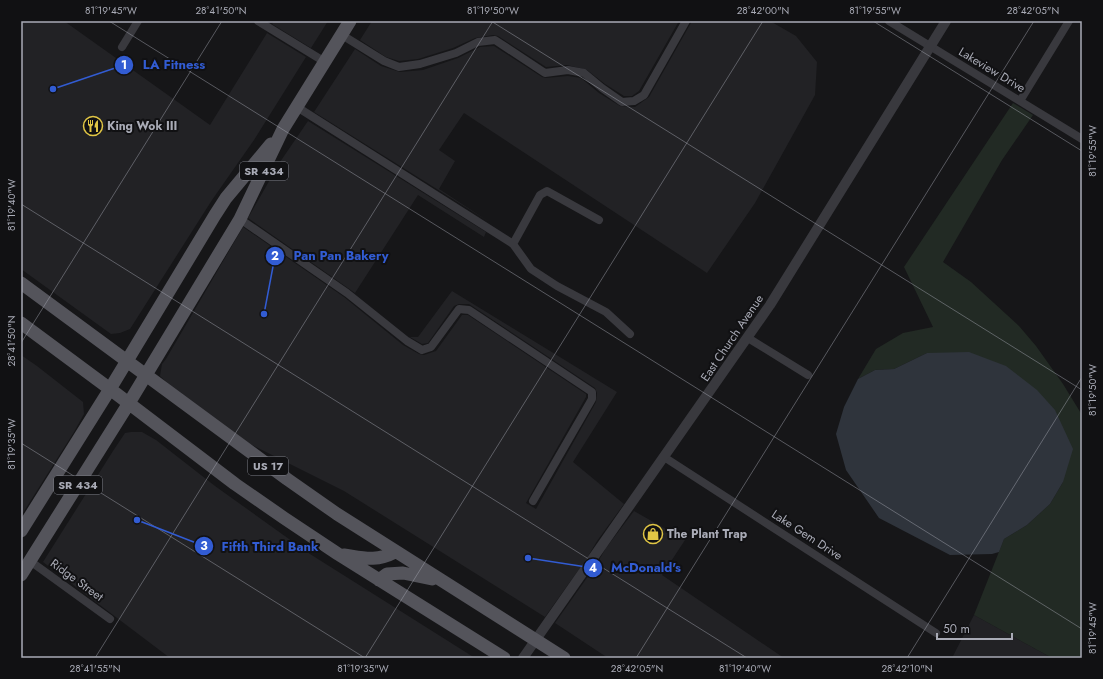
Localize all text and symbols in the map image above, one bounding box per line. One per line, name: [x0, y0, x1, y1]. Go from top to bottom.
text: 81°19'45"W: [85, 3, 137, 18]
text: 28°41'50"N: [195, 3, 247, 18]
text: 81°19'50"W: [467, 3, 519, 18]
text: 28°42'00"N: [737, 3, 789, 18]
text: 81°19'55"W: [849, 3, 901, 18]
text: 28°42'05"N: [1007, 3, 1059, 18]
street label: Lakeview Drive: [955, 43, 1029, 97]
callout: LA Fitness: [114, 52, 213, 77]
text: LA Fitness: [143, 55, 205, 74]
text: 1: [121, 56, 127, 74]
restaurant icon: King Wok III: [82, 115, 104, 137]
place label: King Wok III: [107, 117, 177, 135]
text: 81°19'55"W: [1085, 125, 1100, 177]
road number: SR 434: [240, 162, 288, 180]
text: 81°19'40"W: [4, 179, 19, 231]
callout: Pan Pan Bakery: [265, 243, 396, 268]
text: Pan Pan Bakery: [293, 246, 389, 265]
text: 2: [271, 247, 279, 265]
street label: East Church Avenue: [696, 291, 768, 385]
text: 28°41'50"N: [4, 315, 19, 367]
text: 81°19'50"W: [1085, 364, 1100, 416]
text: 81°19'35"W: [4, 418, 19, 470]
road number: US 17: [248, 457, 288, 475]
road number: SR 434: [54, 476, 102, 494]
street label: Lake Gem Drive: [768, 505, 846, 565]
shop icon: The Plant Trap: [642, 523, 664, 545]
place label: The Plant Trap: [667, 525, 748, 543]
callout: Fifth Third Bank: [194, 534, 327, 559]
text: 3: [200, 537, 208, 555]
text: Fifth Third Bank: [222, 537, 319, 556]
street label: Ridge Street: [47, 555, 107, 606]
callout: McDonald's: [583, 555, 688, 580]
text: McDonald's: [611, 558, 681, 577]
text: 4: [589, 559, 597, 577]
text: 81°19'45"W: [1085, 602, 1100, 654]
scale bar: [937, 615, 1012, 641]
text: 50 m: [943, 620, 970, 638]
text: 28°41'55"N: [70, 661, 120, 676]
text: 81°19'35"W: [337, 661, 389, 676]
text: 28°42'05"N: [611, 661, 663, 676]
text: 81°19'40"W: [719, 661, 771, 676]
text: 28°42'10"N: [881, 661, 933, 676]

